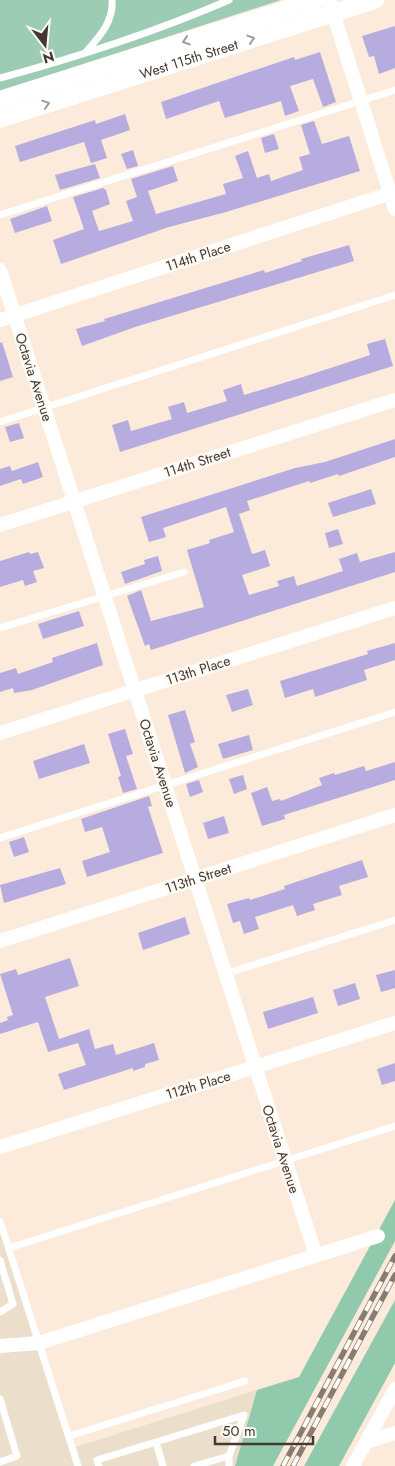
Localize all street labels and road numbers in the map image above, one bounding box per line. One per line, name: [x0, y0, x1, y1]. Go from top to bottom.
street label: West 115th Street: [137, 34, 241, 84]
street label: 114th Place: [163, 236, 233, 276]
street label: Octavia Avenue: [10, 330, 58, 424]
street label: 114th Street: [161, 442, 234, 482]
street label: 113th Place: [163, 650, 233, 690]
street label: Octavia Avenue: [134, 716, 182, 810]
street label: 113th Street: [162, 858, 234, 898]
street label: 112th Place: [163, 1066, 233, 1104]
street label: Octavia Avenue: [257, 1102, 305, 1196]

